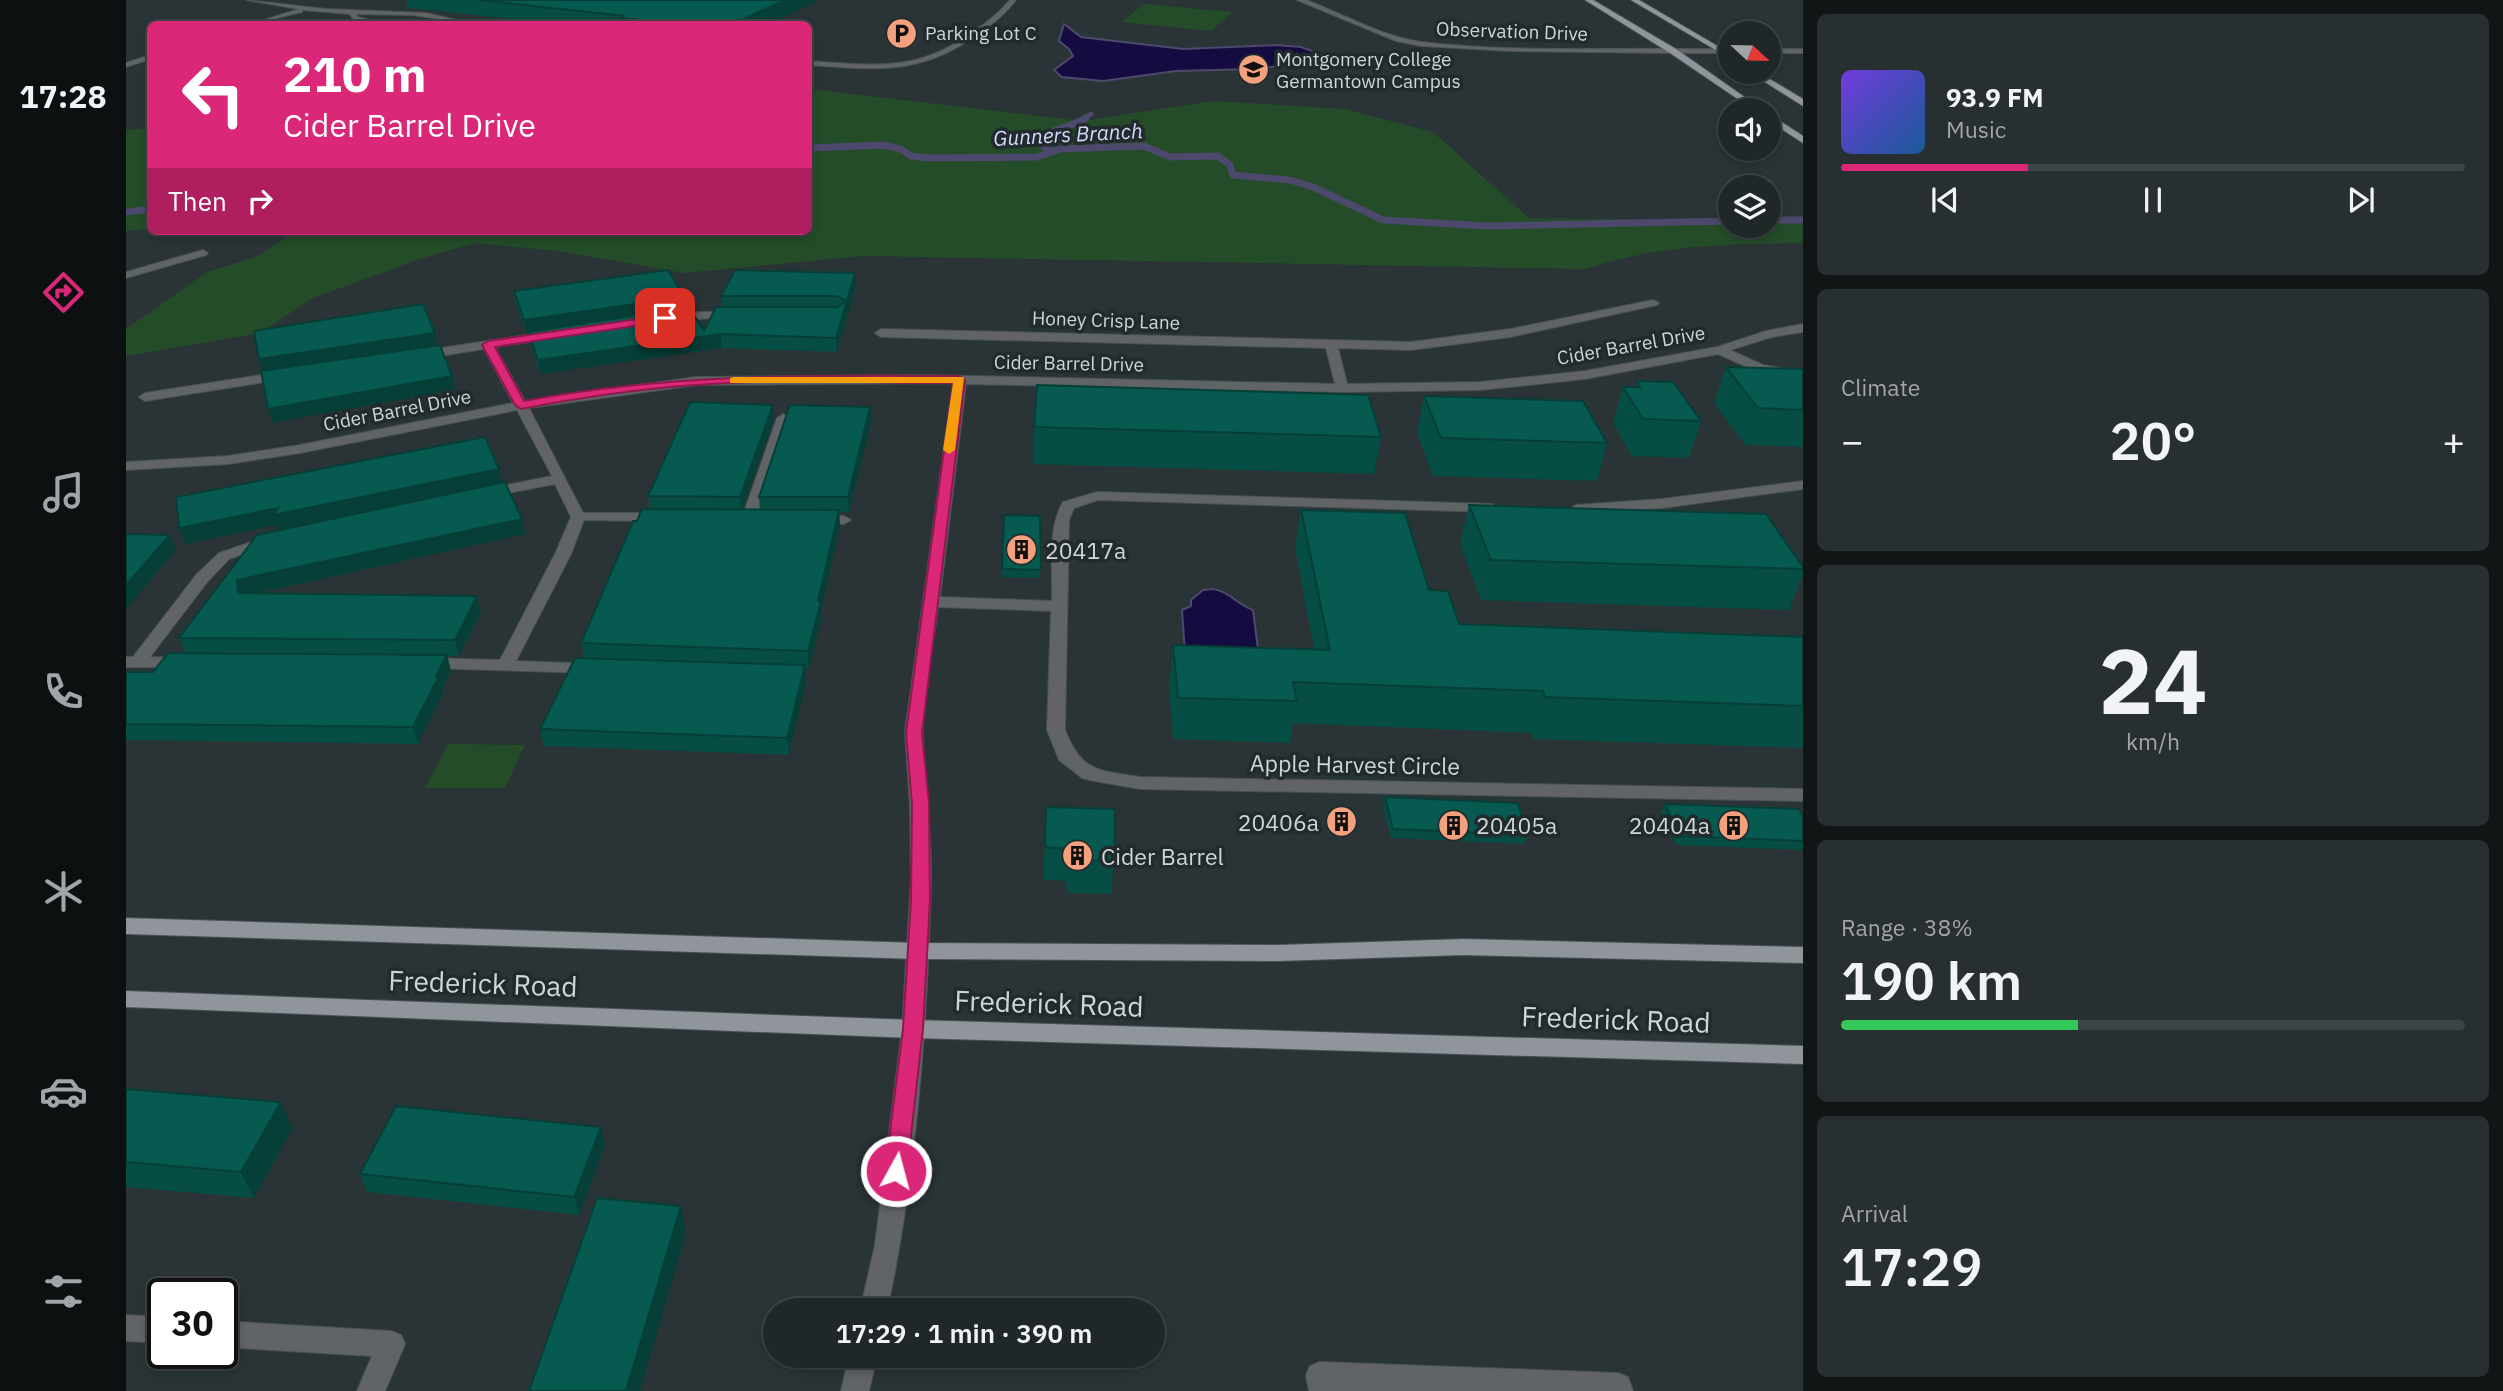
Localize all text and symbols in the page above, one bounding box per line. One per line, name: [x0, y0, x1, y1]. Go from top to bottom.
parking icon: Parking Lot C: [885, 16, 919, 50]
street label: Observation Drive: [1436, 16, 1588, 46]
place label: Parking Lot C: [925, 21, 1037, 45]
north arrow: [1718, 21, 1782, 84]
map controls: [1718, 21, 1781, 238]
text: 210 m: [283, 42, 427, 105]
place label: Montgomery College Germantown Campus: [1276, 47, 1461, 93]
icon: left: [168, 49, 259, 140]
school or university icon: Montgomery College Germantown Campus: [1236, 53, 1270, 87]
text: 17:28: [19, 75, 107, 117]
text: 93.9 FM: [1946, 80, 2044, 114]
button: sound: [1718, 98, 1781, 161]
text: Cider Barrel Drive: [283, 104, 536, 146]
text: Music: [1946, 114, 2006, 144]
water label: Gunners Branch: [993, 116, 1143, 152]
button: layers: [1718, 175, 1781, 238]
icon: previous: [1926, 181, 1964, 219]
icon: pause: [2134, 181, 2172, 219]
icon: next: [2342, 181, 2380, 219]
icon: right: [241, 182, 279, 220]
text: Then: [168, 184, 227, 218]
icon: directions: [39, 268, 88, 317]
pin: [635, 288, 695, 348]
icon: arrive: [646, 299, 684, 337]
street label: Honey Crisp Lane: [1031, 305, 1181, 335]
street label: Cider Barrel Drive: [1555, 320, 1707, 370]
street label: Cider Barrel Drive: [994, 350, 1144, 376]
text: Climate: [1841, 372, 1920, 402]
street label: Cider Barrel Drive: [321, 384, 473, 436]
text: 20°: [2110, 407, 2196, 474]
text: −: [1841, 416, 1864, 465]
text: +: [2442, 416, 2465, 465]
icon: music: [39, 468, 88, 517]
building icon: 20417a: [1005, 533, 1039, 567]
place label: 20417a: [1045, 535, 1126, 565]
text: 24: [2098, 621, 2208, 739]
icon: phone: [39, 667, 88, 716]
text: km/h: [2126, 726, 2180, 756]
street label: Apple Harvest Circle: [1250, 747, 1460, 781]
building icon: 20406a: [1325, 805, 1359, 839]
place label: 20406a: [1238, 807, 1319, 837]
building icon: 20405a: [1436, 808, 1470, 842]
building icon: 20404a: [1716, 808, 1750, 842]
place label: 20405a: [1476, 810, 1557, 840]
place label: 20404a: [1629, 810, 1710, 840]
building icon: Cider Barrel: [1061, 839, 1095, 873]
place label: Cider Barrel: [1101, 841, 1224, 871]
icon: climate: [39, 867, 88, 916]
text: Range · 38%: [1841, 912, 1973, 942]
text: 190 km: [1841, 947, 2022, 1014]
street label: Frederick Road: [388, 961, 578, 1005]
street label: Frederick Road: [954, 981, 1144, 1025]
street label: Frederick Road: [1521, 997, 1711, 1041]
icon: car: [39, 1067, 88, 1116]
position arrow: [859, 1134, 933, 1208]
text: Arrival: [1841, 1198, 1908, 1228]
text: 17:29: [1841, 1233, 1982, 1300]
icon: filters: [39, 1267, 88, 1316]
speed limit sign: 30: [147, 1278, 238, 1369]
text: 17:29 · 1 min · 390 m: [836, 1316, 1092, 1350]

